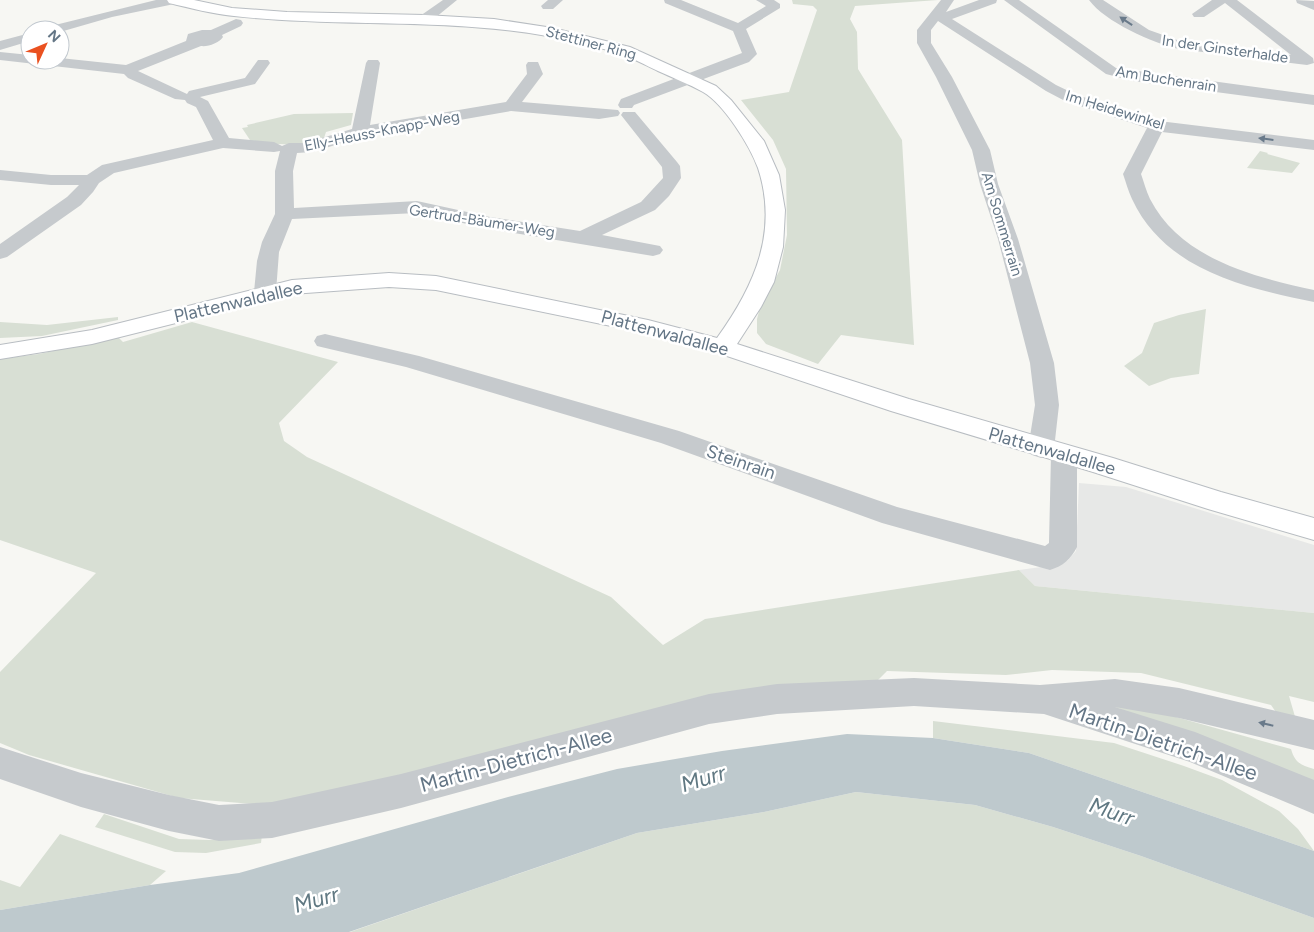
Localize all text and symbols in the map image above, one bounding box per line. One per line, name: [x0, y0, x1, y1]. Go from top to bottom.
one-way arrow: [1119, 16, 1132, 26]
north arrow: [20, 20, 70, 70]
street label: Stettiner Ring: [544, 22, 638, 64]
text: N: [44, 27, 64, 46]
street label: In der Ginsterhalde: [1161, 31, 1289, 67]
street label: Am Buchenrain: [1114, 62, 1218, 96]
street label: Im Heidewinkel: [1063, 86, 1167, 134]
street label: Elly-Heuss-Knapp-Weg: [303, 107, 461, 155]
one-way arrow: [1257, 135, 1273, 143]
street label: Am Sommerrain: [978, 170, 1026, 278]
street label: Gertrud-Bäumer-Weg: [408, 201, 556, 241]
street label: Plattenwaldallee: [172, 276, 305, 327]
street label: Plattenwaldallee: [599, 305, 731, 361]
street label: Plattenwaldallee: [986, 422, 1118, 480]
street label: Steinrain: [704, 440, 778, 484]
street label: Martin-Dietrich-Allee: [1066, 698, 1261, 786]
one-way arrow: [1259, 720, 1274, 728]
street label: Martin-Dietrich-Allee: [417, 722, 615, 797]
water label: Murr: [677, 758, 730, 798]
water label: Murr: [1086, 791, 1139, 832]
water label: Murr: [290, 880, 343, 919]

